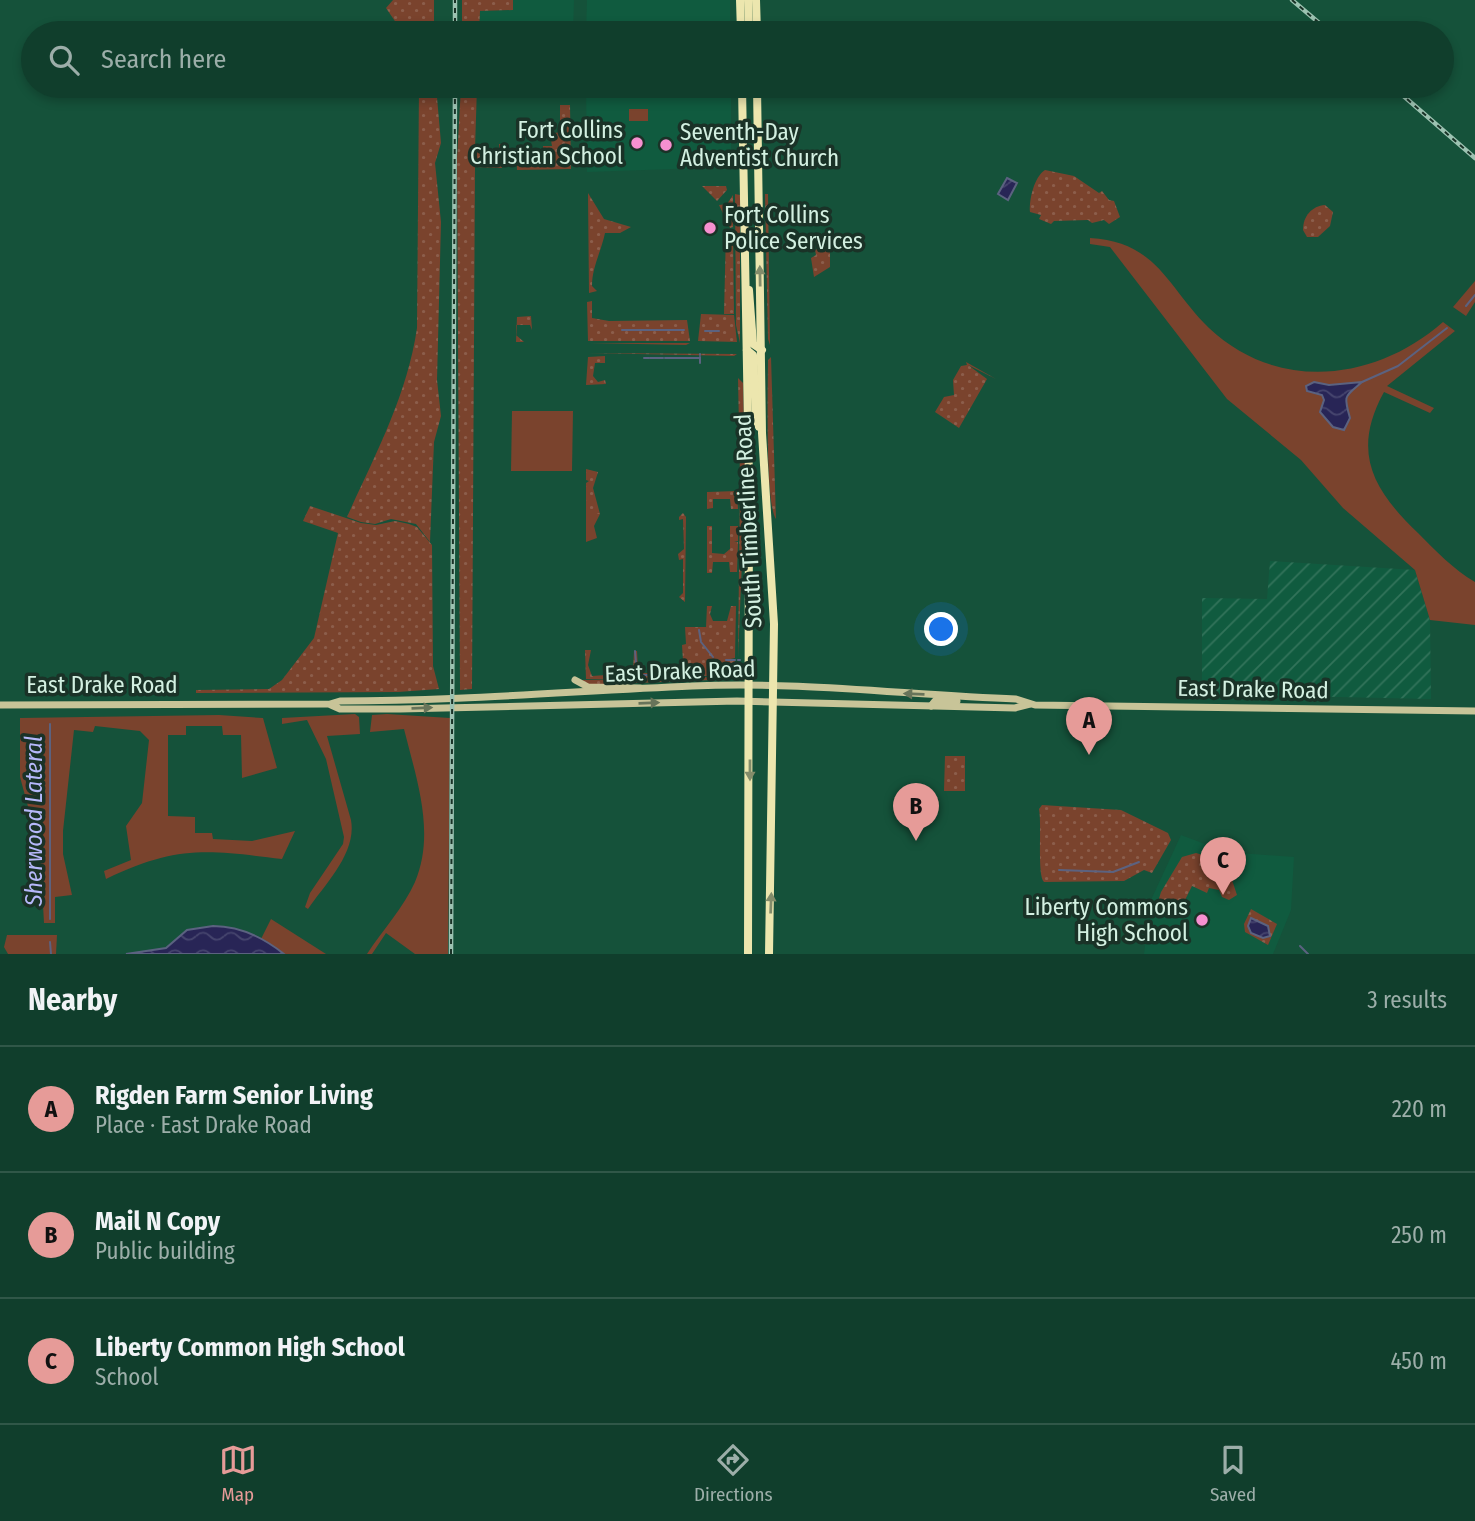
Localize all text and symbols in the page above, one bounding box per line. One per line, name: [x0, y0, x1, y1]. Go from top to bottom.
search box: [21, 21, 1454, 98]
icon: search: [45, 41, 83, 79]
text: Search here: [101, 44, 226, 75]
place label: Fort Collins Christian School: [470, 116, 623, 170]
place label: Seventh-Day Adventist Church: [680, 118, 839, 172]
marker: Fort Collins Christian School: [629, 135, 645, 151]
marker: Seventh-Day Adventist Church: [658, 137, 674, 153]
place label: Fort Collins Police Services: [724, 201, 863, 255]
marker: Fort Collins Police Services: [702, 220, 718, 236]
one-way arrow: [754, 265, 766, 287]
street label: South Timberline Road: [728, 413, 768, 629]
your location: [924, 612, 958, 646]
street label: East Drake Road: [604, 654, 756, 688]
street label: East Drake Road: [26, 671, 178, 699]
street label: East Drake Road: [1177, 674, 1329, 704]
one-way arrow: [903, 689, 925, 700]
one-way arrow: [639, 697, 661, 708]
pin: A: [1066, 697, 1112, 755]
one-way arrow: [411, 703, 433, 714]
water label: Sherwood Lateral: [20, 736, 48, 907]
one-way arrow: [744, 759, 756, 781]
pin: B: [893, 783, 939, 841]
pin: C: [1200, 837, 1246, 895]
one-way arrow: [765, 892, 776, 914]
place label: Liberty Commons High School: [1025, 893, 1188, 947]
marker: Liberty Commons High School: [1194, 912, 1210, 928]
text: Nearby: [28, 982, 117, 1018]
text: 3 results: [1367, 986, 1447, 1014]
text: Rigden Farm Senior Living: [95, 1080, 373, 1111]
text: A: [45, 1095, 57, 1123]
text: 220 m: [1392, 1095, 1447, 1123]
text: Place · East Drake Road: [95, 1111, 312, 1139]
text: Mail N Copy: [95, 1206, 220, 1237]
text: B: [45, 1221, 57, 1249]
text: 250 m: [1391, 1221, 1447, 1249]
text: Public building: [95, 1237, 235, 1265]
text: Liberty Common High School: [95, 1332, 405, 1363]
text: C: [45, 1347, 57, 1375]
text: 450 m: [1390, 1347, 1447, 1375]
text: School: [95, 1363, 159, 1391]
tab: Map: [219, 1441, 257, 1506]
tab: Directions: [694, 1441, 773, 1506]
tab: Saved: [1210, 1441, 1256, 1506]

